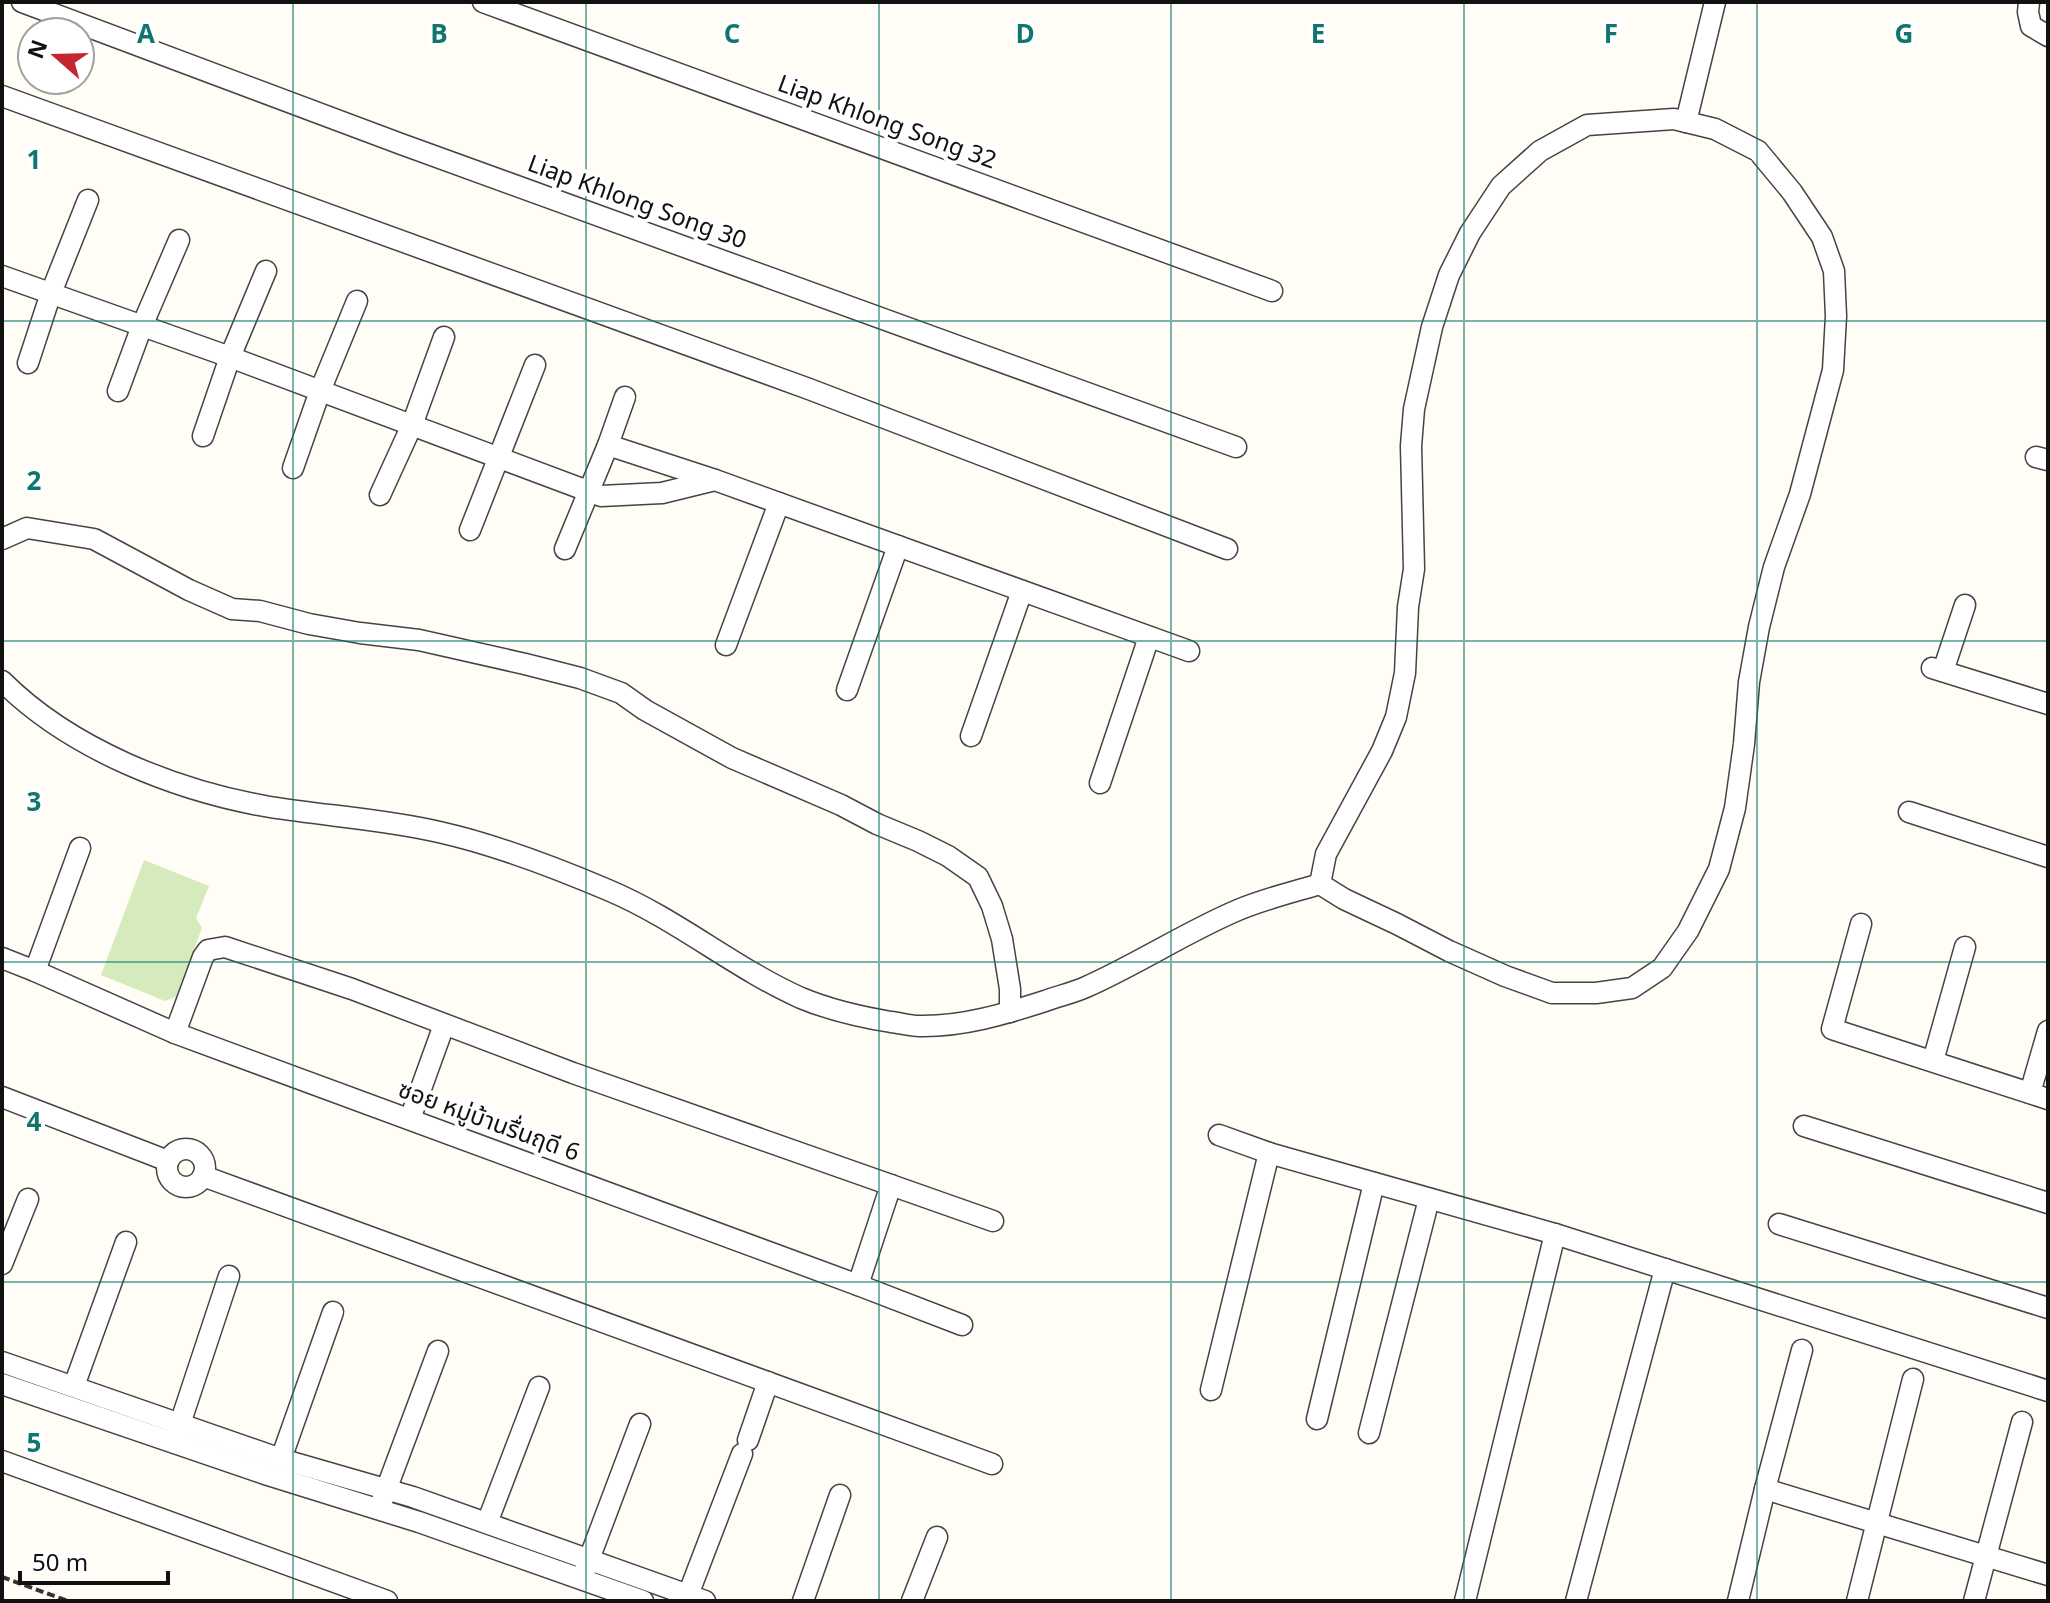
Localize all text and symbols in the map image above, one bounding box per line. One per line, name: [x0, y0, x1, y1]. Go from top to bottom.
text: A: [137, 15, 155, 55]
text: B: [430, 15, 448, 55]
text: C: [724, 15, 740, 55]
text: D: [1015, 15, 1035, 55]
text: E: [1311, 15, 1325, 55]
text: F: [1604, 15, 1618, 55]
text: G: [1895, 15, 1913, 55]
north arrow: [16, 16, 96, 96]
text: N: [20, 36, 57, 64]
street label: Liap Khlong Song 32: [772, 67, 1001, 179]
text: 1: [27, 141, 41, 181]
street label: Liap Khlong Song 30: [522, 147, 751, 259]
text: 2: [27, 462, 42, 502]
text: 3: [27, 783, 41, 823]
street label: ซอย หมู่บ้านรื่นฤดี 6: [393, 1072, 585, 1172]
text: 4: [27, 1103, 42, 1143]
text: 5: [27, 1424, 41, 1464]
scale bar: [20, 1535, 168, 1585]
text: 50 m: [32, 1546, 88, 1582]

